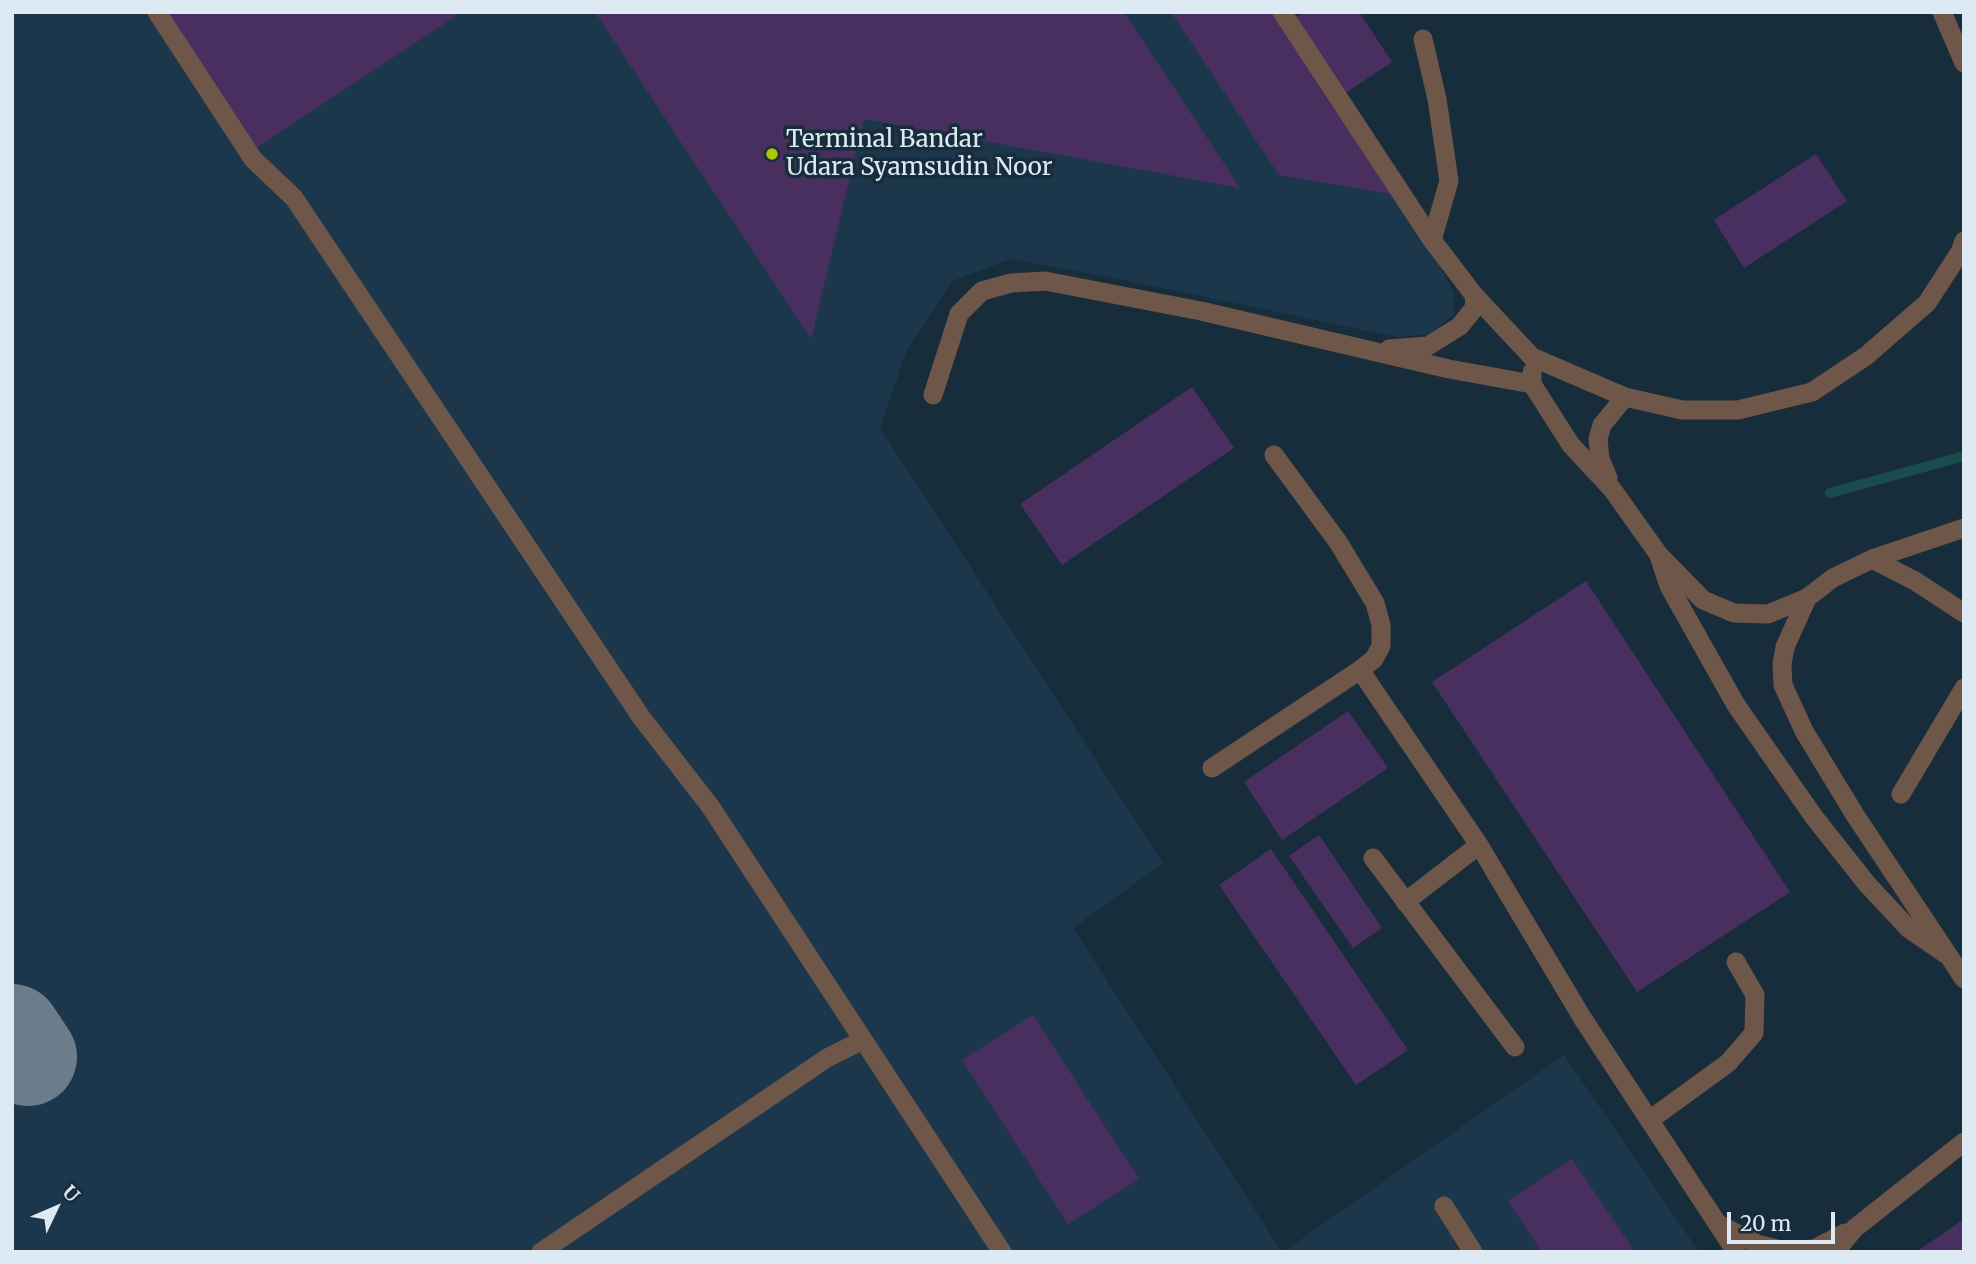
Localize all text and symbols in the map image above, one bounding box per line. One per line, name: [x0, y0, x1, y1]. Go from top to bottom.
place label: Terminal Bandar Udara Syamsudin Noor: [786, 126, 1052, 182]
marker: Terminal Bandar Udara Syamsudin Noor: [764, 146, 780, 162]
north arrow: [21, 1173, 91, 1243]
text: U: [58, 1180, 85, 1207]
scale bar: [1731, 1198, 1840, 1242]
text: 20 m: [1740, 1210, 1791, 1237]

